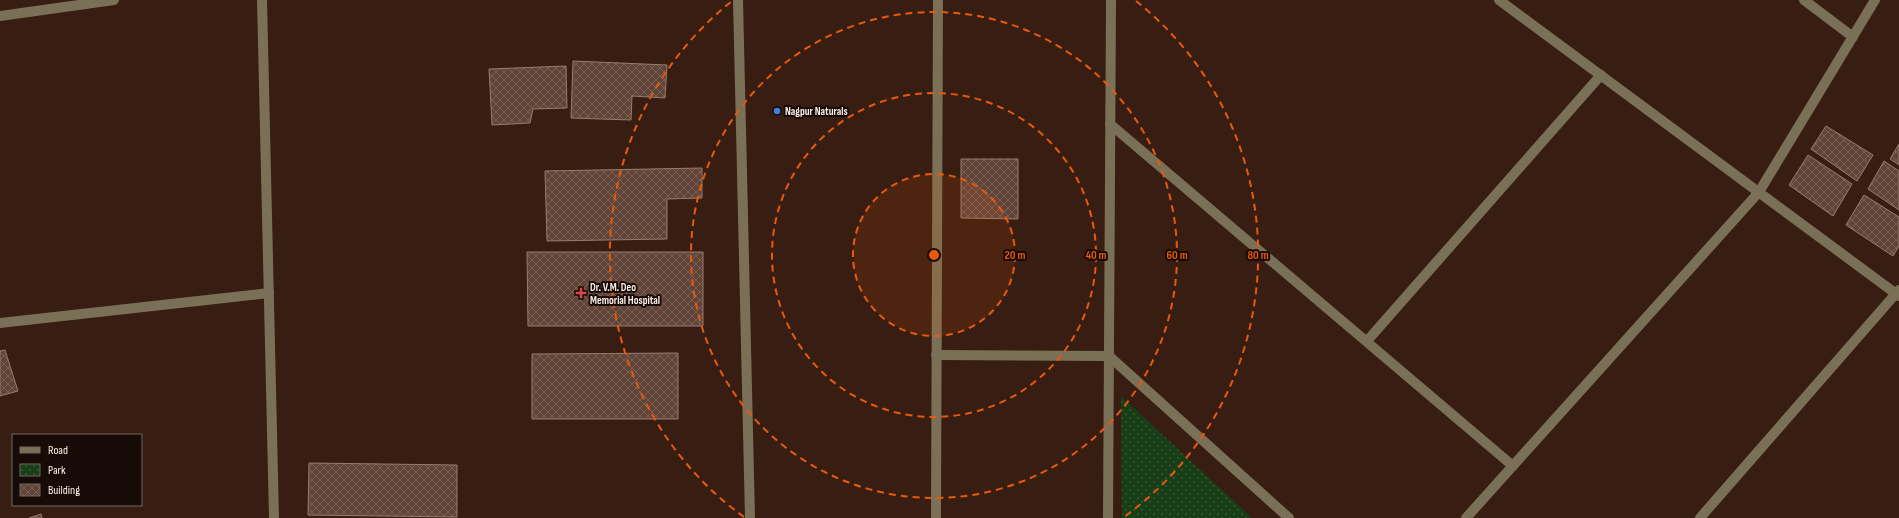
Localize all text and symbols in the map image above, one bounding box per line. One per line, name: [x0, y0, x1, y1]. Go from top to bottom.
place label: Nagpur Naturals: [785, 105, 848, 118]
marker: Nagpur Naturals: [772, 106, 782, 116]
centre of rings: [927, 248, 941, 262]
text: 20 m: [1005, 248, 1025, 263]
text: 40 m: [1085, 248, 1107, 263]
text: 60 m: [1166, 248, 1188, 263]
text: 80 m: [1247, 248, 1269, 263]
place label: Dr. V.M. Deo Memorial Hospital: [590, 281, 660, 307]
marker: Dr. V.M. Deo Memorial Hospital: [575, 287, 587, 299]
legend: [12, 434, 142, 506]
text: Road: [48, 443, 68, 458]
text: Park: [48, 463, 66, 478]
text: Building: [48, 483, 80, 498]

